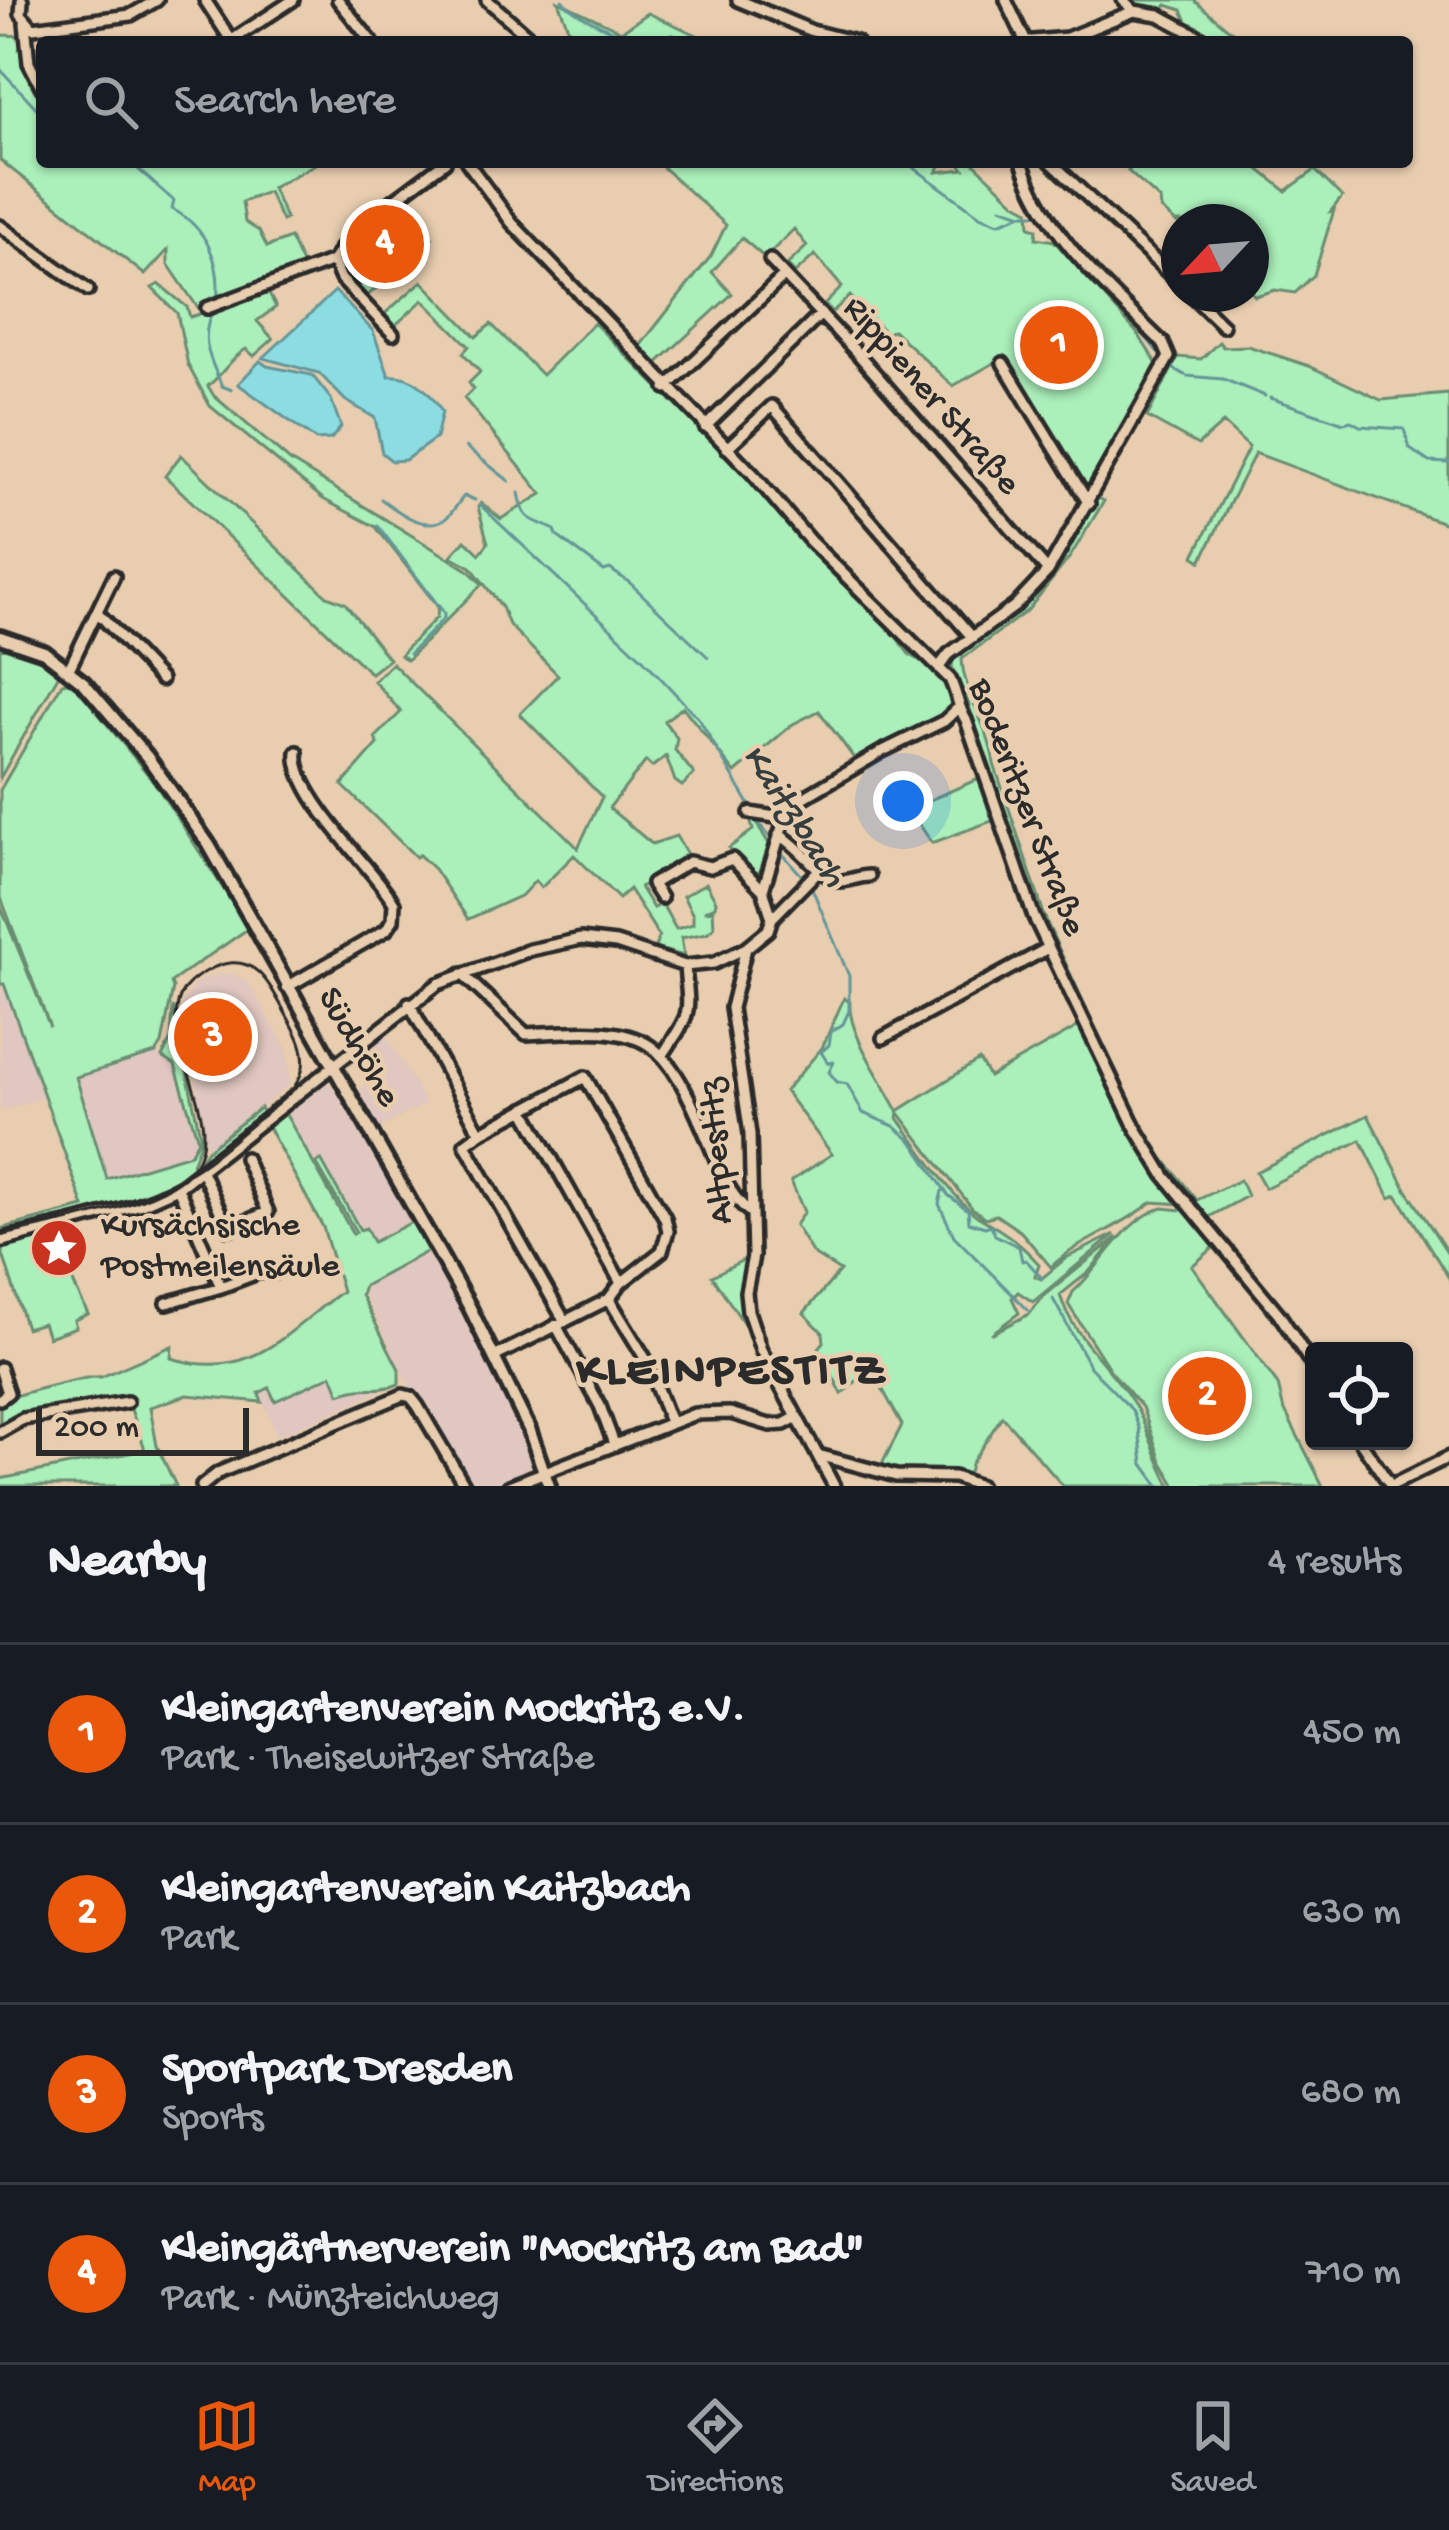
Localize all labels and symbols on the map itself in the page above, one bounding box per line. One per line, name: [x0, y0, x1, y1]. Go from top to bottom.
pin: 4: [346, 199, 424, 289]
north arrow: [1161, 204, 1269, 312]
street label: Rippiener Straße: [832, 289, 1029, 506]
pin: 1: [1020, 300, 1098, 390]
street label: Boderitzer Straße: [956, 672, 1094, 943]
water label: Kaitzbach: [729, 737, 856, 898]
your location: [873, 771, 933, 831]
street label: Südhöhe: [306, 981, 408, 1116]
pin: 3: [174, 992, 252, 1082]
street label: Altpestitz: [692, 1075, 746, 1226]
place label: Kursächsische Postmeilensäule: [100, 1206, 340, 1290]
place icon: Kursächsische Postmeilensäule: [28, 1217, 90, 1279]
district label: KLEINPESTITZ: [576, 1345, 887, 1402]
pin: 2: [1168, 1351, 1246, 1441]
scale bar: [36, 1402, 249, 1455]

